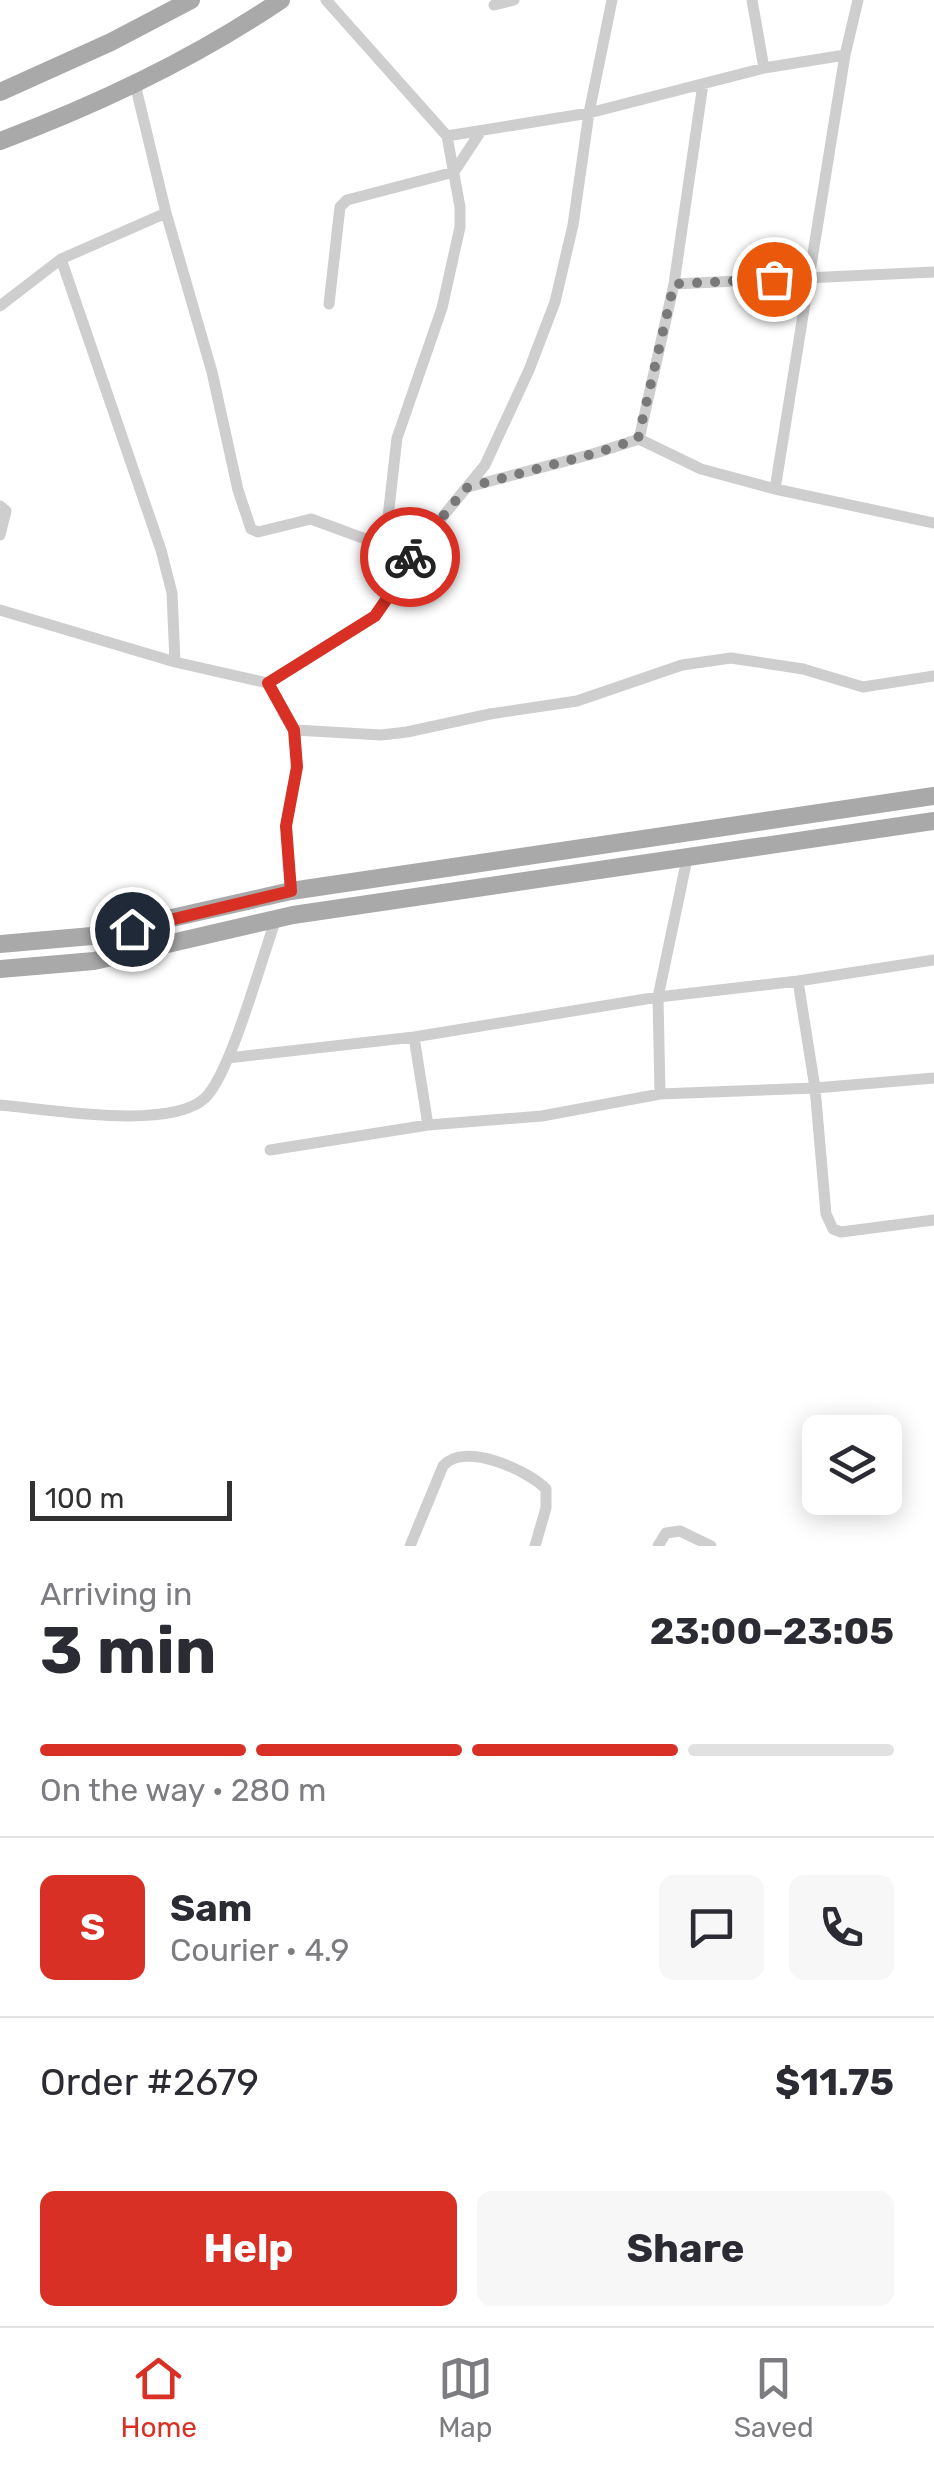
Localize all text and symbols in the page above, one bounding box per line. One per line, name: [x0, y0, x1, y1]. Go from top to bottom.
pin: [732, 237, 817, 322]
icon: bag: [747, 252, 802, 307]
courier: [360, 507, 460, 607]
icon: bike: [383, 530, 438, 585]
pin: [90, 887, 175, 972]
icon: home: [105, 902, 160, 957]
map controls: [802, 1415, 902, 1515]
button: layers: [802, 1415, 902, 1515]
scale bar: [30, 1476, 232, 1520]
text: 100 m: [45, 1482, 124, 1515]
text: Arriving in: [40, 1575, 192, 1613]
text: 23:00–23:05: [650, 1608, 894, 1654]
text: 3 min: [40, 1612, 217, 1689]
text: On the way · 280 m: [40, 1771, 327, 1809]
button: chat: [659, 1875, 764, 1980]
button: phone: [789, 1875, 894, 1980]
text: Sam: [170, 1885, 252, 1931]
text: S: [80, 1904, 105, 1950]
text: Courier · 4.9: [170, 1931, 349, 1969]
text: Order #2679: [40, 2059, 259, 2105]
text: $11.75: [775, 2059, 894, 2105]
button: Help: [40, 2191, 457, 2306]
button: Share: [477, 2191, 894, 2306]
tab: Home: [120, 2351, 197, 2444]
tab: Map: [438, 2351, 493, 2444]
tab: Saved: [734, 2351, 814, 2444]

